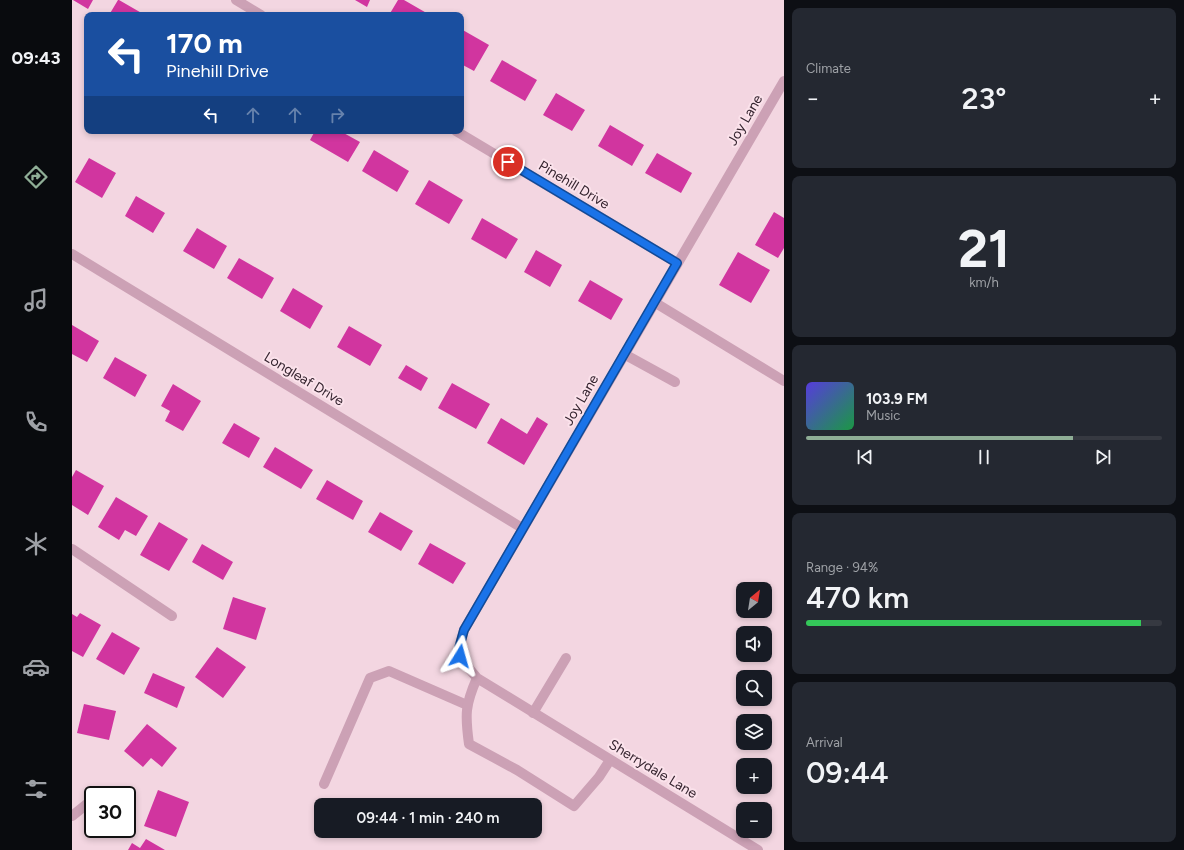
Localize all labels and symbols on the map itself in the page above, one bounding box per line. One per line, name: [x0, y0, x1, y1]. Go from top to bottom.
street label: Joy Lane: [724, 91, 766, 148]
pin: [491, 145, 525, 179]
street label: Pinehill Drive: [535, 157, 613, 213]
street label: Longleaf Drive: [261, 348, 347, 410]
street label: Joy Lane: [560, 371, 602, 428]
north arrow: [736, 582, 772, 618]
position arrow: [439, 635, 481, 677]
street label: Sherrydale Lane: [606, 736, 701, 802]
speed limit sign: 30: [84, 786, 136, 838]

